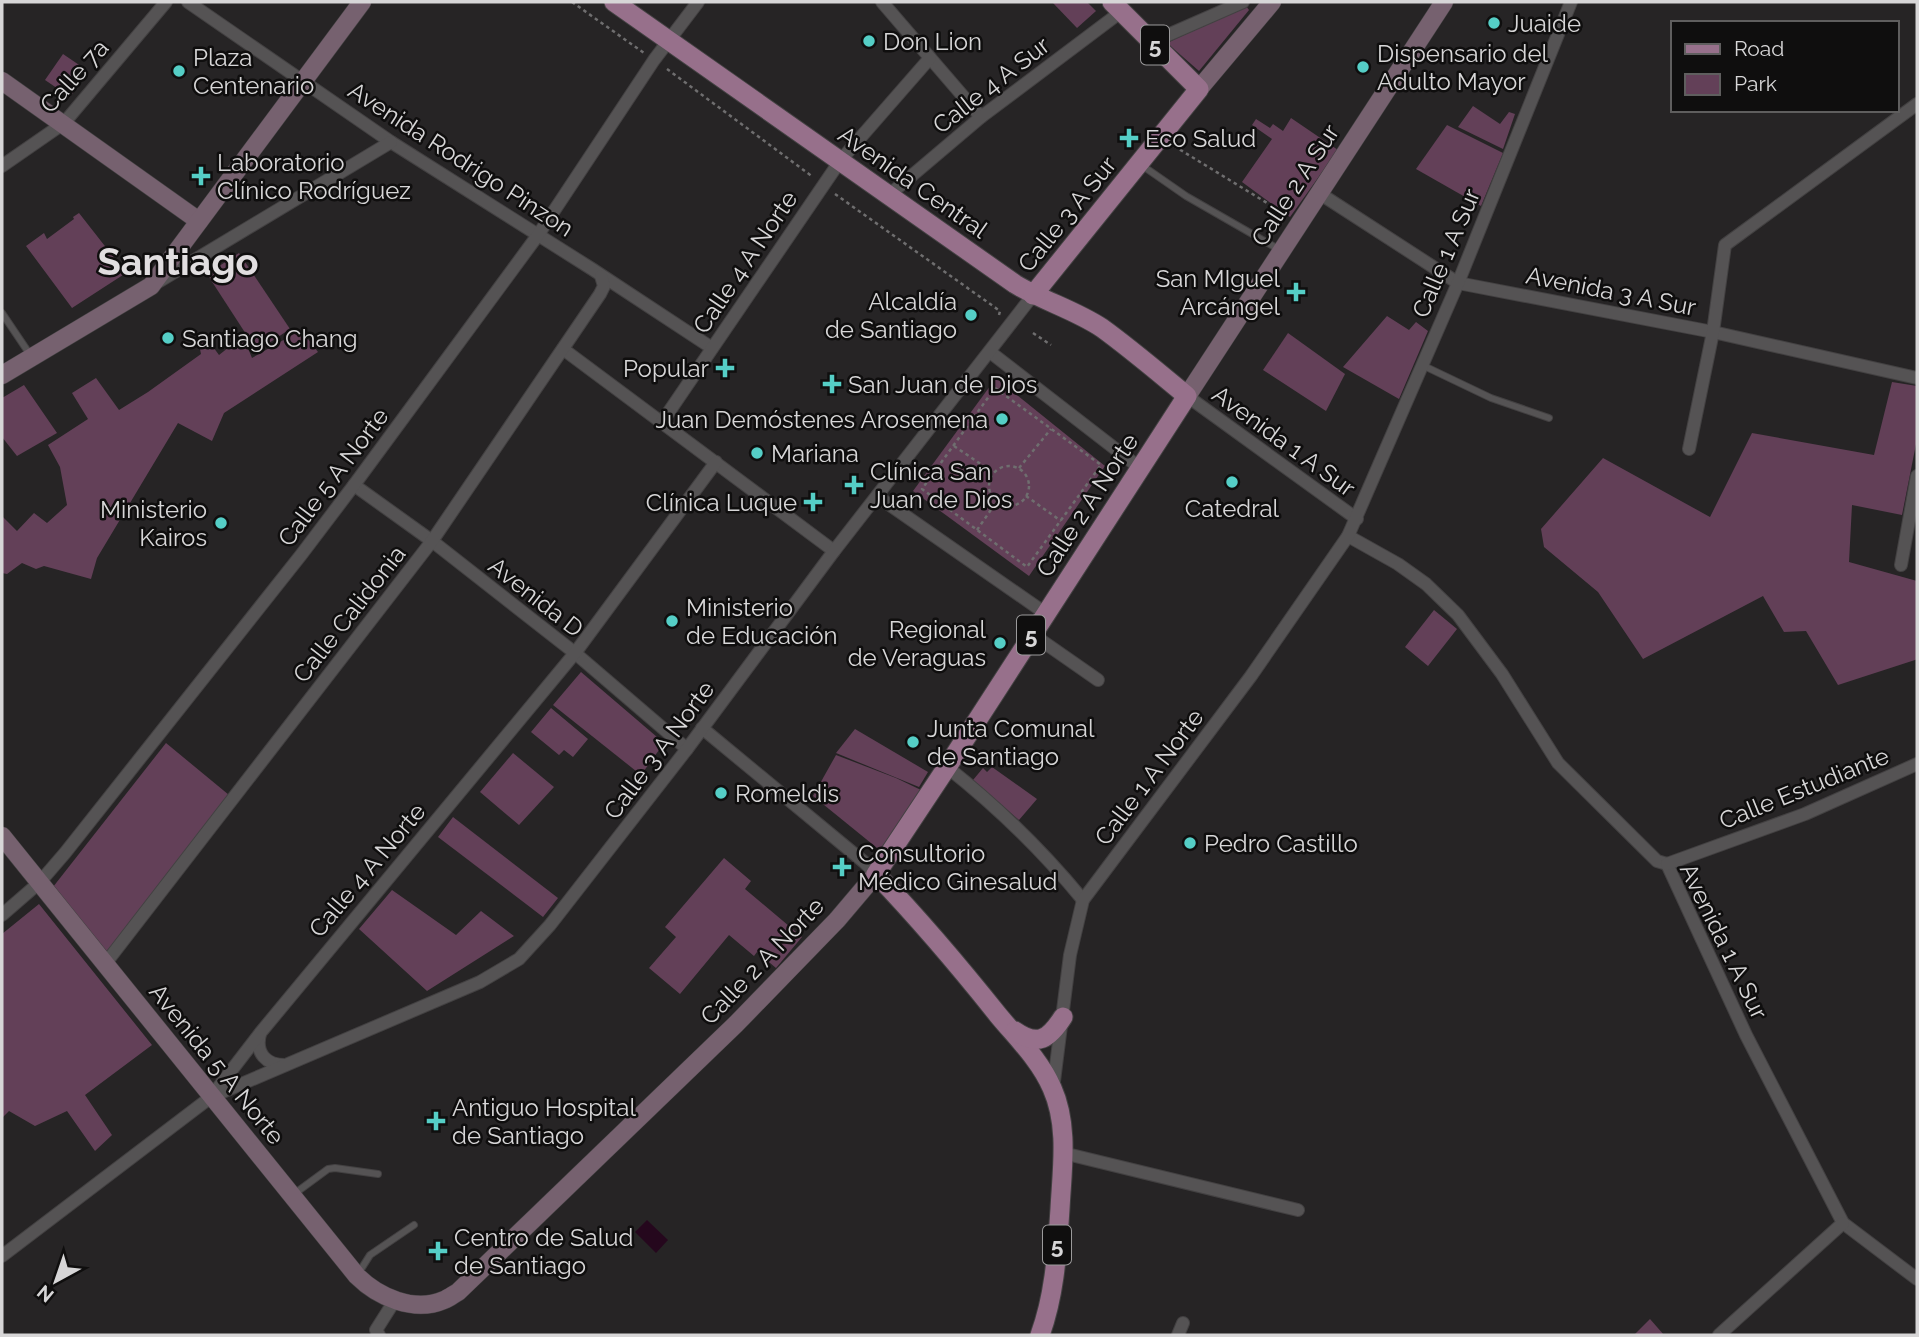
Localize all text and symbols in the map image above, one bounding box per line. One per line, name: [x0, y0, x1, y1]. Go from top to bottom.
place label: Juaide: [1508, 9, 1581, 38]
marker: Juaide: [1486, 15, 1502, 31]
legend: [1671, 21, 1898, 112]
road number: 5: [1141, 26, 1169, 64]
place label: Don Lion: [883, 27, 982, 56]
street label: Calle 4 A Sur: [927, 30, 1056, 140]
street label: Calle 7a: [34, 33, 114, 119]
marker: Don Lion: [861, 33, 877, 49]
text: Road: [1734, 36, 1784, 61]
place label: Dispensario del Adulto Mayor: [1377, 39, 1549, 96]
place label: Plaza Centenario: [193, 43, 314, 100]
marker: Dispensario del Adulto Mayor: [1355, 59, 1371, 75]
marker: Plaza Centenario: [171, 63, 187, 79]
text: Park: [1734, 71, 1777, 96]
street label: Avenida Rodrigo Pinzon: [343, 75, 579, 243]
street label: Calle 2 A Sur: [1245, 118, 1345, 251]
street label: Avenida Central: [833, 120, 994, 245]
place label: Eco Salud: [1145, 124, 1256, 153]
marker: Eco Salud: [1119, 128, 1139, 148]
place label: Laboratorio Clínico Rodríguez: [217, 148, 411, 205]
street label: Calle 3 A Sur: [1012, 150, 1123, 277]
marker: Laboratorio Clínico Rodríguez: [191, 166, 211, 186]
street label: Calle 1 A Sur: [1406, 184, 1486, 322]
street label: Calle 4 A Norte: [687, 185, 803, 339]
district label: Santiago: [97, 239, 259, 284]
street label: Avenida 3 A Sur: [1524, 260, 1699, 322]
place label: San MIguel Arcángel: [1156, 264, 1280, 321]
marker: San MIguel Arcángel: [1286, 282, 1306, 302]
place label: Alcaldía de Santiago: [825, 287, 957, 344]
marker: Alcaldía de Santiago: [963, 307, 979, 323]
place label: Santiago Chang: [182, 324, 357, 353]
marker: Santiago Chang: [160, 330, 176, 346]
place label: Popular: [623, 354, 710, 383]
marker: Popular: [715, 358, 735, 378]
place label: San Juan de Dios: [848, 370, 1037, 399]
marker: San Juan de Dios: [822, 374, 842, 394]
street label: Avenida 1 A Sur: [1207, 379, 1362, 503]
street label: Calle 5 A Norte: [272, 402, 394, 552]
place label: Juan Demóstenes Arosemena: [656, 405, 988, 434]
marker: Juan Demóstenes Arosemena: [994, 411, 1010, 427]
street label: Calle 2 A Norte: [1030, 428, 1144, 582]
place label: Mariana: [771, 439, 859, 468]
marker: Mariana: [749, 445, 765, 461]
place label: Clínica San Juan de Dios: [870, 457, 1012, 514]
marker: Catedral: [1224, 474, 1240, 490]
marker: Clínica San Juan de Dios: [844, 475, 864, 495]
place label: Clínica Luque: [646, 488, 797, 517]
marker: Clínica Luque: [803, 492, 823, 512]
place label: Catedral: [1185, 494, 1280, 523]
place label: Ministerio Kairos: [100, 495, 207, 552]
marker: Ministerio Kairos: [213, 515, 229, 531]
street label: Calle Calidonia: [287, 540, 411, 688]
street label: Avenida D: [483, 551, 589, 643]
place label: Ministerio de Educación: [686, 593, 838, 650]
marker: Ministerio de Educación: [664, 613, 680, 629]
place label: Regional de Veraguas: [848, 615, 986, 672]
road number: 5: [1017, 615, 1045, 654]
marker: Regional de Veraguas: [992, 635, 1008, 651]
street label: Calle 3 A Norte: [598, 675, 720, 825]
street label: Calle 1 A Norte: [1088, 703, 1210, 851]
place label: Junta Comunal de Santiago: [927, 714, 1095, 771]
marker: Junta Comunal de Santiago: [905, 734, 921, 750]
street label: Calle Estudiante: [1715, 741, 1893, 835]
place label: Romeldis: [735, 779, 839, 808]
marker: Romeldis: [713, 785, 729, 801]
street label: Calle 4 A Norte: [303, 797, 431, 943]
place label: Pedro Castillo: [1204, 829, 1358, 858]
marker: Pedro Castillo: [1182, 835, 1198, 851]
place label: Consultorio Médico Ginesalud: [858, 839, 1057, 896]
marker: Consultorio Médico Ginesalud: [832, 857, 852, 877]
street label: Avenida 1 A Sur: [1674, 858, 1774, 1024]
street label: Calle 2 A Norte: [694, 891, 830, 1031]
street label: Avenida 5 A Norte: [143, 978, 291, 1150]
place label: Antiguo Hospital de Santiago: [452, 1093, 636, 1150]
marker: Antiguo Hospital de Santiago: [426, 1111, 446, 1131]
place label: Centro de Salud de Santiago: [454, 1223, 633, 1280]
road number: 5: [1043, 1226, 1071, 1264]
marker: Centro de Salud de Santiago: [428, 1241, 448, 1261]
north arrow: [21, 1246, 91, 1316]
text: N: [32, 1281, 58, 1307]

